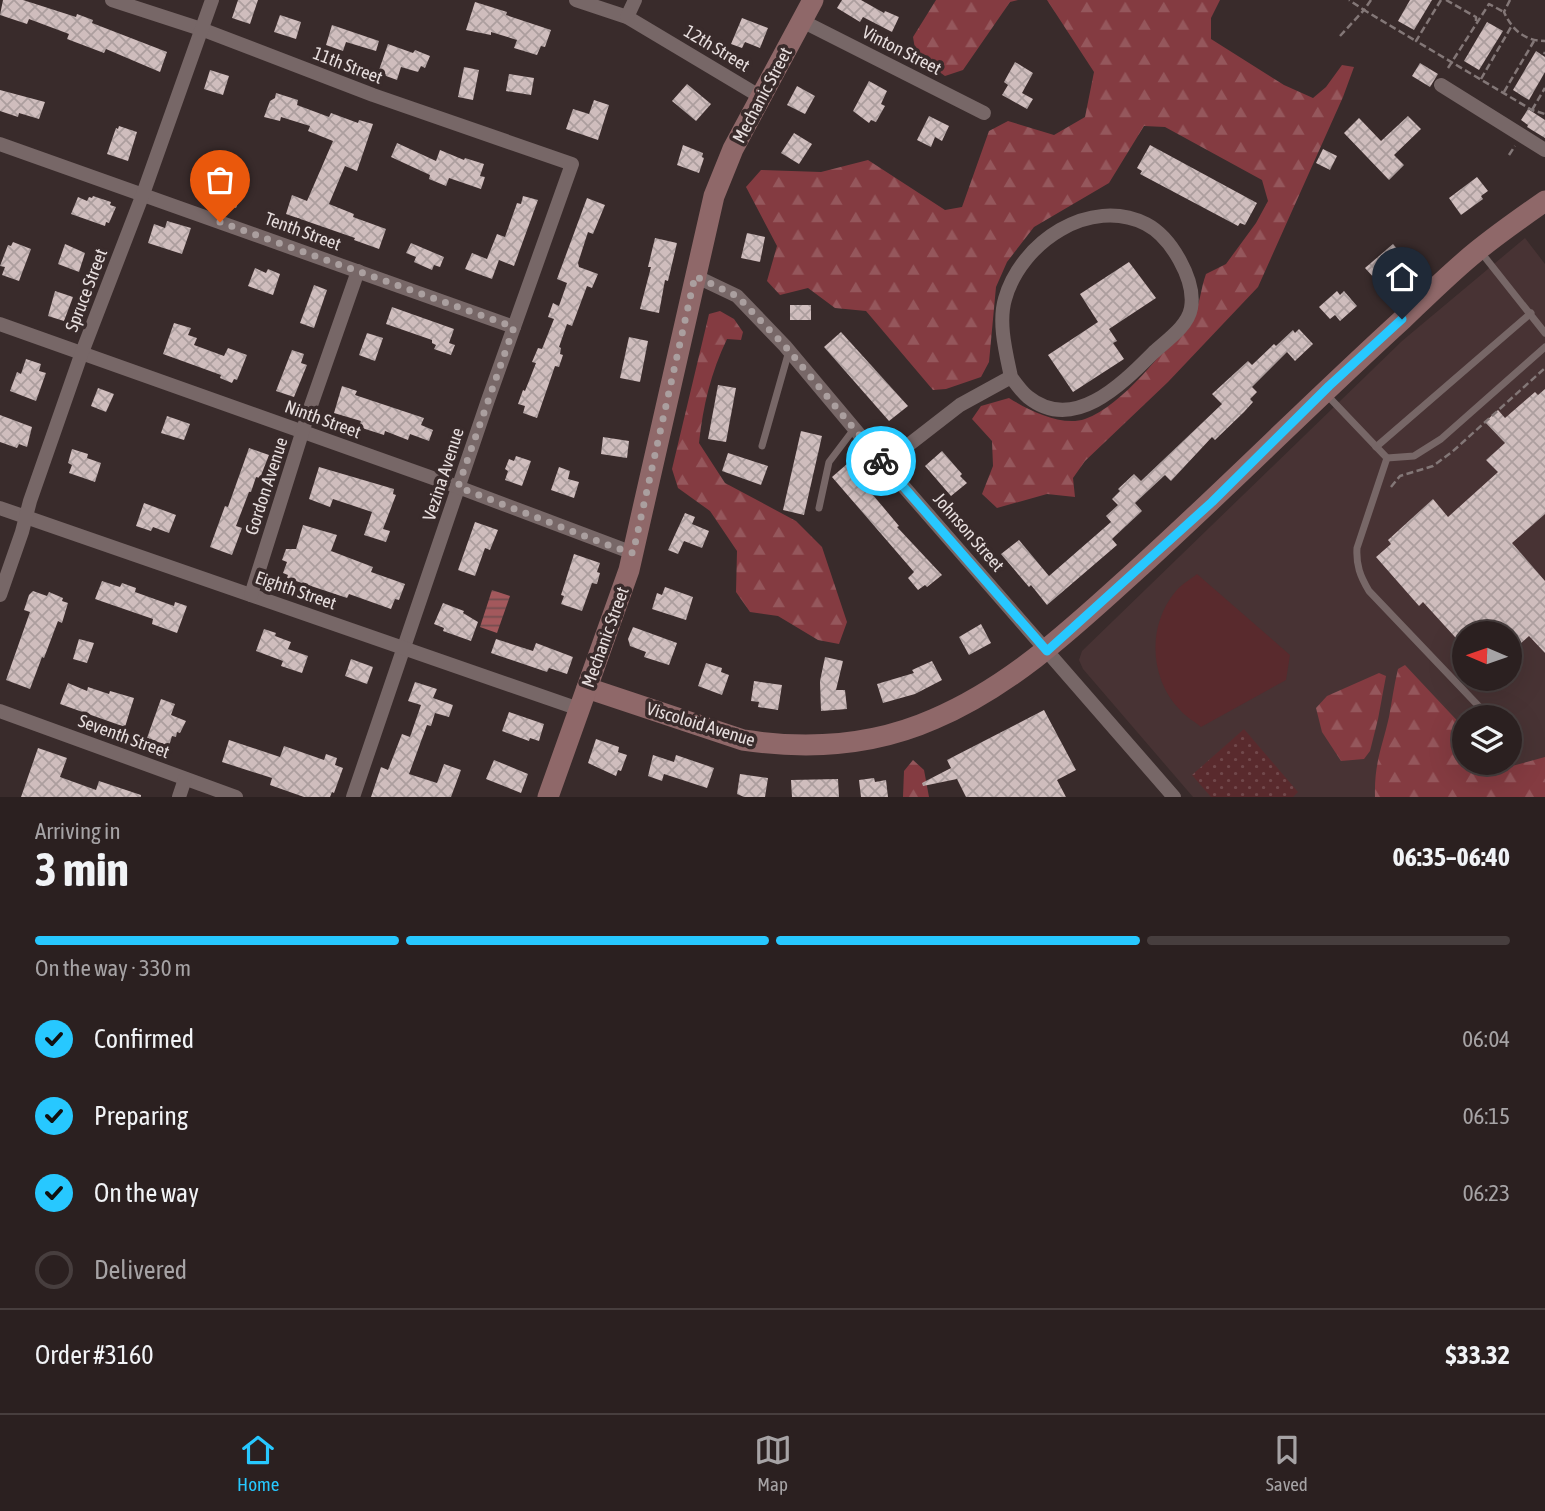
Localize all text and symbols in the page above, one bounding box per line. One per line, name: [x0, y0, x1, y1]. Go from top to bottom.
street label: 12th Street: [680, 20, 754, 76]
street label: Vinton Street: [859, 21, 945, 79]
street label: 11th Street: [310, 42, 386, 88]
street label: Mechanic Street: [728, 44, 796, 146]
pin: [190, 150, 250, 222]
icon: bag: [201, 161, 239, 199]
street label: Tenth Street: [262, 208, 344, 254]
street label: Spruce Street: [61, 246, 111, 334]
pin: [1372, 247, 1432, 319]
icon: home: [1383, 258, 1421, 296]
street label: Ninth Street: [282, 396, 364, 442]
street label: Vezina Avenue: [418, 425, 468, 523]
courier: [846, 426, 916, 496]
street label: Gordon Avenue: [240, 435, 292, 537]
icon: bike: [862, 442, 900, 480]
street label: Johnson Street: [929, 488, 1009, 576]
street label: Eighth Street: [253, 566, 339, 614]
street label: Mechanic Street: [577, 584, 633, 690]
north arrow: [1452, 621, 1522, 691]
map controls: [1452, 621, 1522, 775]
street label: Viscoloid Avenue: [644, 698, 758, 750]
button: layers: [1452, 705, 1522, 775]
street label: Seventh Street: [76, 710, 172, 762]
text: Arriving in: [35, 818, 121, 844]
text: 06:35–06:40: [1393, 842, 1510, 872]
text: 3 min: [35, 843, 129, 896]
text: On the way · 330 m: [35, 955, 191, 981]
icon: check: [35, 1020, 73, 1058]
text: Confirmed: [94, 1024, 194, 1054]
text: 06:04: [1462, 1026, 1510, 1052]
icon: check: [35, 1097, 73, 1135]
text: Preparing: [94, 1101, 188, 1131]
text: 06:15: [1463, 1103, 1510, 1129]
icon: check: [35, 1174, 73, 1212]
text: On the way: [94, 1178, 199, 1208]
text: 06:23: [1463, 1180, 1510, 1206]
text: Delivered: [94, 1255, 187, 1285]
text: Order #3160: [35, 1340, 154, 1370]
text: $33.32: [1446, 1340, 1510, 1370]
tab: Home: [237, 1431, 279, 1495]
tab: Map: [754, 1431, 792, 1495]
tab: Saved: [1266, 1431, 1308, 1495]

